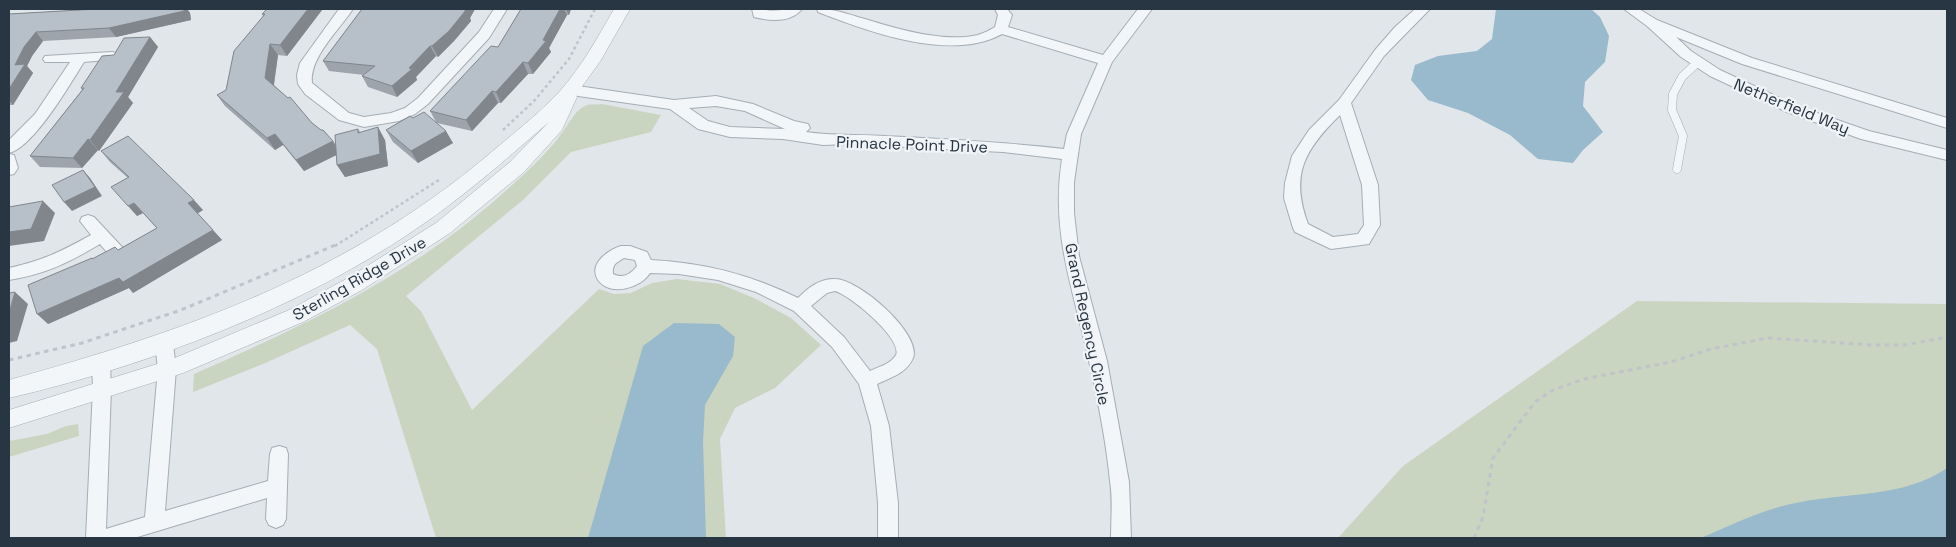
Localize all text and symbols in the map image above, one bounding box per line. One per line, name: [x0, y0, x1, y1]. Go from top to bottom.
street label: Netherfield Way: [1731, 74, 1853, 139]
street label: Pinnacle Point Drive: [836, 131, 988, 158]
street label: Sterling Ridge Drive: [289, 232, 430, 325]
street label: Grand Regency Circle: [1060, 241, 1115, 407]

